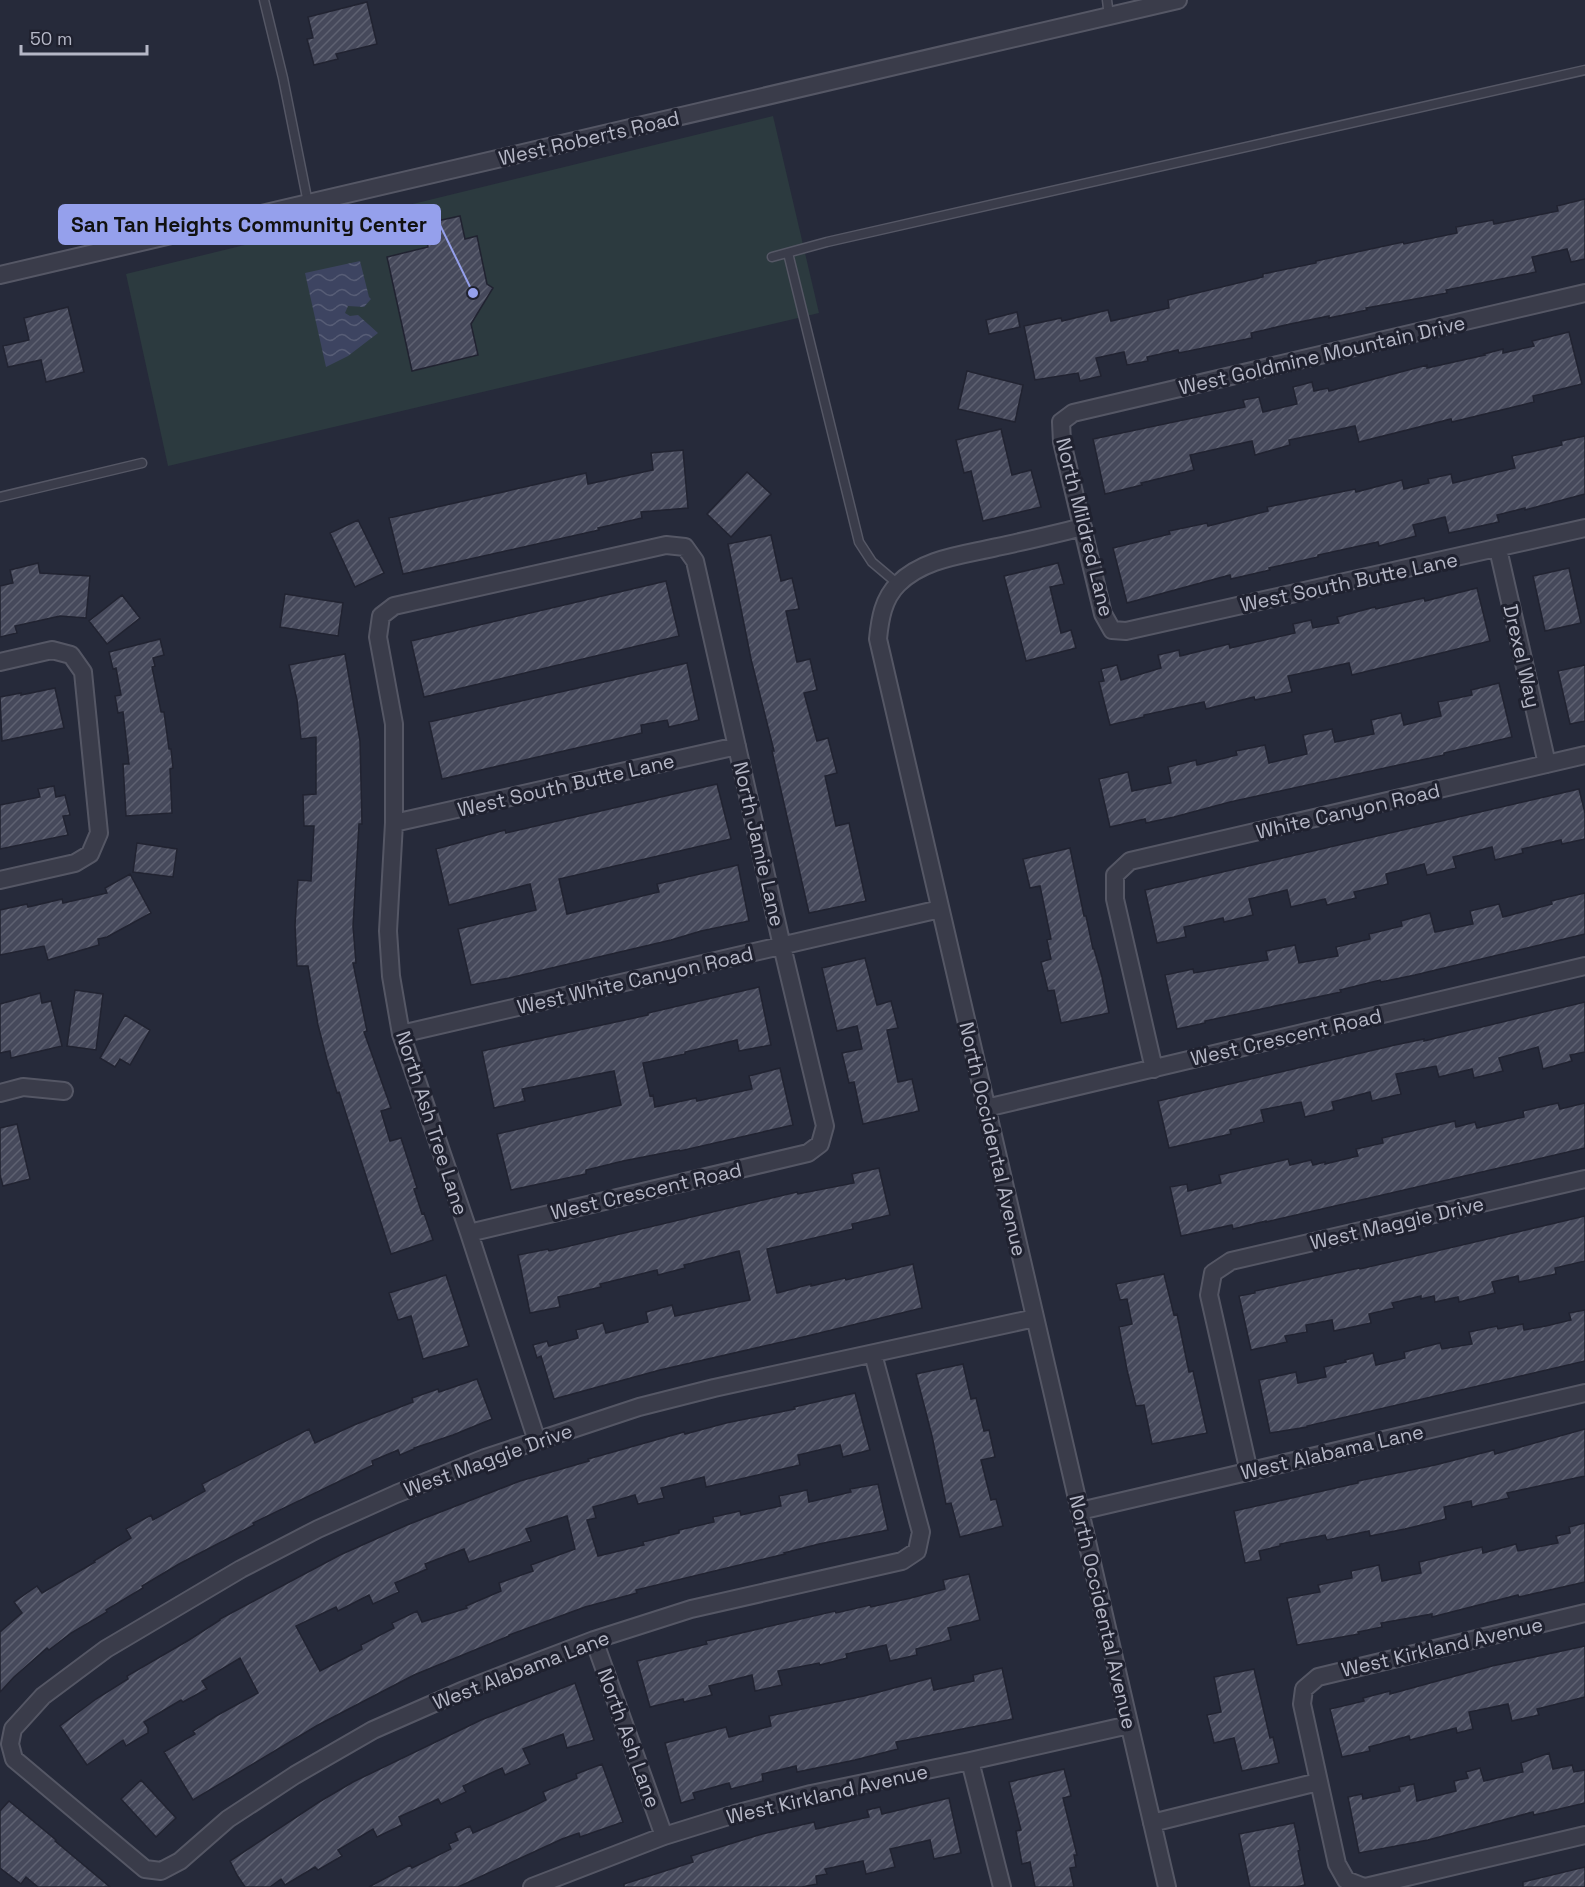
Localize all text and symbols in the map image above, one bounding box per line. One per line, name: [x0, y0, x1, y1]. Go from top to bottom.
scale bar: [21, 18, 147, 56]
text: 50 m: [30, 27, 72, 50]
street label: West Roberts Road: [496, 105, 682, 171]
callout: San Tan Heights Community Center: [59, 205, 440, 244]
text: San Tan Heights Community Center: [71, 211, 427, 238]
street label: West Goldmine Mountain Drive: [1176, 309, 1468, 401]
street label: North Mildred Lane: [1050, 435, 1120, 619]
street label: West South Butte Lane: [1238, 546, 1460, 618]
street label: Drexel Way: [1497, 602, 1547, 710]
street label: West South Butte Lane: [455, 747, 677, 823]
street label: North Jamie Lane: [727, 759, 791, 929]
street label: White Canyon Road: [1253, 777, 1443, 845]
street label: West White Canyon Road: [514, 940, 756, 1020]
street label: West Crescent Road: [1188, 1002, 1384, 1072]
street label: North Occidental Avenue: [953, 1019, 1033, 1259]
street label: North Ash Tree Lane: [390, 1028, 474, 1218]
street label: West Crescent Road: [548, 1156, 744, 1226]
street label: West Maggie Drive: [1307, 1190, 1487, 1256]
street label: West Maggie Drive: [400, 1417, 576, 1503]
street label: West Alabama Lane: [1238, 1418, 1426, 1486]
street label: North Occidental Avenue: [1063, 1492, 1143, 1732]
street label: West Kirkland Avenue: [1339, 1611, 1545, 1683]
street label: West Alabama Lane: [429, 1624, 613, 1716]
street label: North Ash Lane: [592, 1665, 666, 1811]
street label: West Kirkland Avenue: [724, 1758, 930, 1830]

